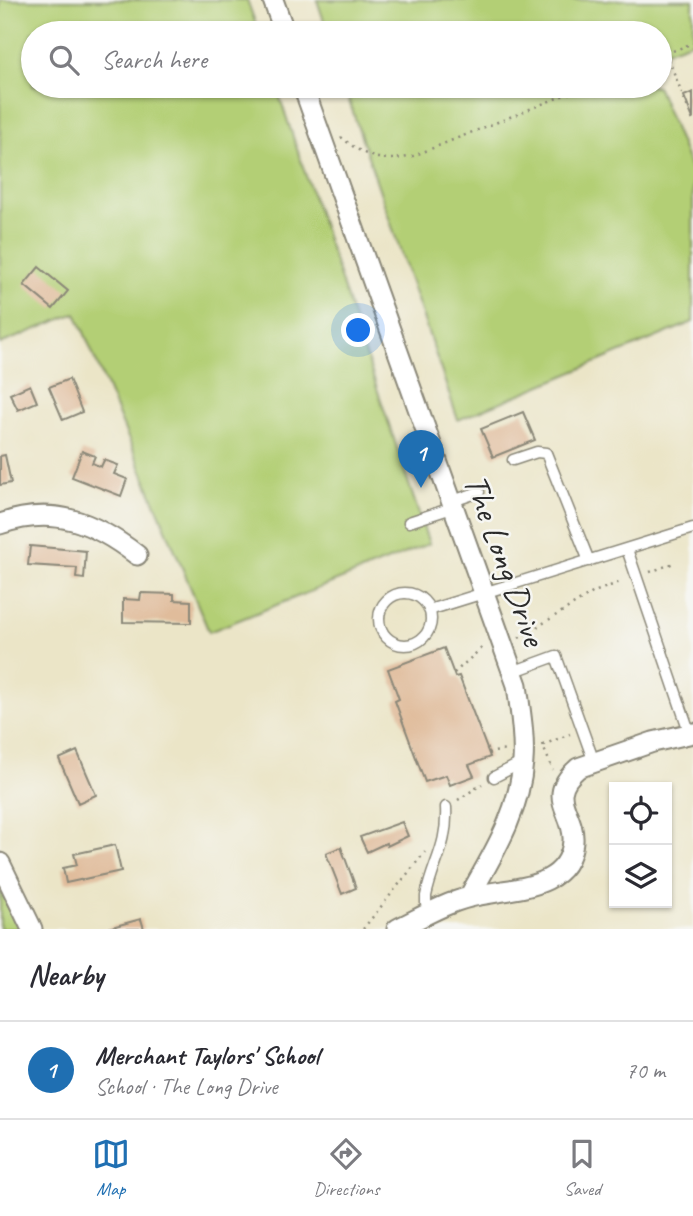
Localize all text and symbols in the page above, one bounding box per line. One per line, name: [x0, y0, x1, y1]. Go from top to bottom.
search box: [21, 21, 672, 98]
icon: search: [45, 41, 83, 79]
text: Search here: [101, 43, 207, 76]
your location: [341, 313, 375, 347]
pin: 1: [398, 430, 444, 488]
street label: The Long Drive: [453, 468, 558, 654]
map controls: [609, 782, 672, 908]
button: locate: [609, 782, 672, 845]
button: layers: [609, 845, 672, 908]
text: Nearby: [28, 956, 104, 994]
text: Merchant Taylors' School: [95, 1039, 319, 1072]
text: 1: [46, 1056, 56, 1085]
text: 70 m: [626, 1056, 665, 1085]
text: School · The Long Drive: [95, 1072, 278, 1101]
tab: Map: [92, 1135, 130, 1201]
tab: Directions: [313, 1135, 380, 1201]
tab: Saved: [563, 1135, 601, 1201]

